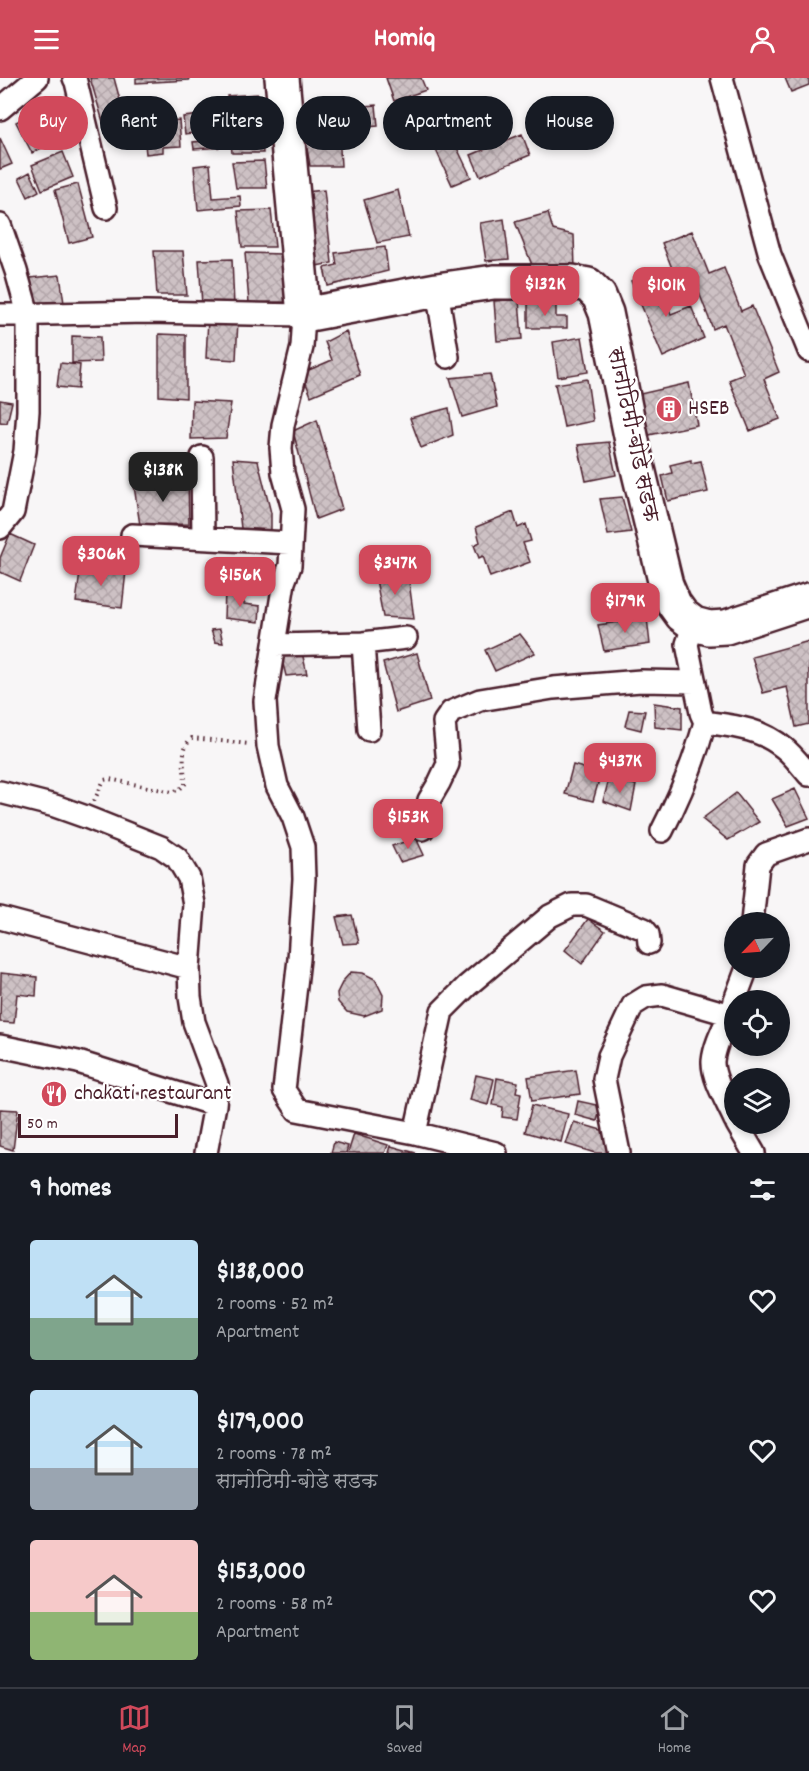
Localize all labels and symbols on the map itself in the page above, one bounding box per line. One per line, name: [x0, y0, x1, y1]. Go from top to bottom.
pin: $132K: [503, 266, 587, 317]
pin: $101K: [624, 267, 708, 318]
street label: सानोठिमी-बोडे सडक: [598, 344, 666, 526]
building icon: HSEB: [654, 394, 684, 424]
place label: HSEB: [688, 394, 729, 425]
pin: $138K: [121, 452, 205, 503]
pin: $306K: [59, 536, 143, 587]
pin: $347K: [353, 545, 437, 596]
pin: $156K: [198, 557, 282, 608]
pin: $179K: [583, 583, 667, 634]
pin: $437K: [578, 743, 662, 794]
pin: $153K: [366, 799, 450, 850]
north arrow: [724, 912, 790, 978]
restaurant icon: chakati restaurant: [39, 1079, 69, 1109]
place label: chakati restaurant: [74, 1079, 232, 1110]
scale bar: [18, 1111, 178, 1138]

